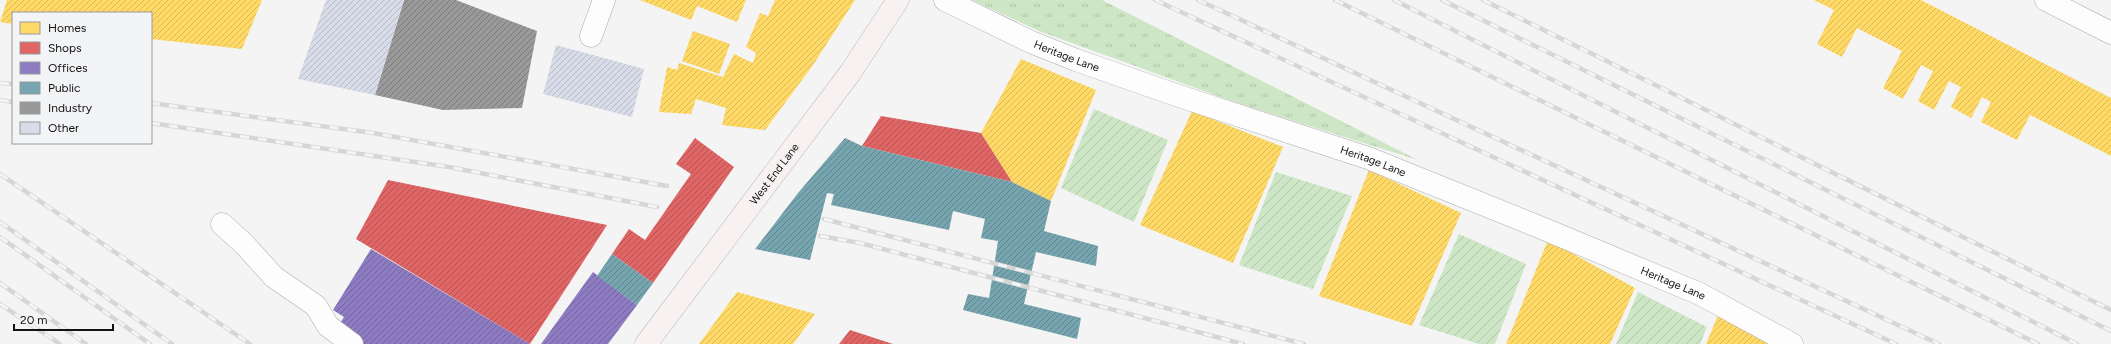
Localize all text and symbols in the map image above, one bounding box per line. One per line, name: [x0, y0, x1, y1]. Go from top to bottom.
legend: [12, 12, 152, 144]
text: Homes: [48, 21, 87, 35]
street label: Heritage Lane: [1032, 37, 1101, 74]
text: Shops: [48, 41, 82, 55]
text: Offices: [48, 61, 88, 75]
text: Public: [48, 81, 81, 95]
text: Industry: [48, 101, 93, 115]
text: Other: [48, 121, 79, 135]
street label: West End Lane: [747, 141, 801, 207]
street label: Heritage Lane: [1339, 143, 1408, 179]
street label: Heritage Lane: [1639, 264, 1708, 302]
scale bar: [14, 306, 113, 332]
text: 20 m: [20, 313, 48, 327]

